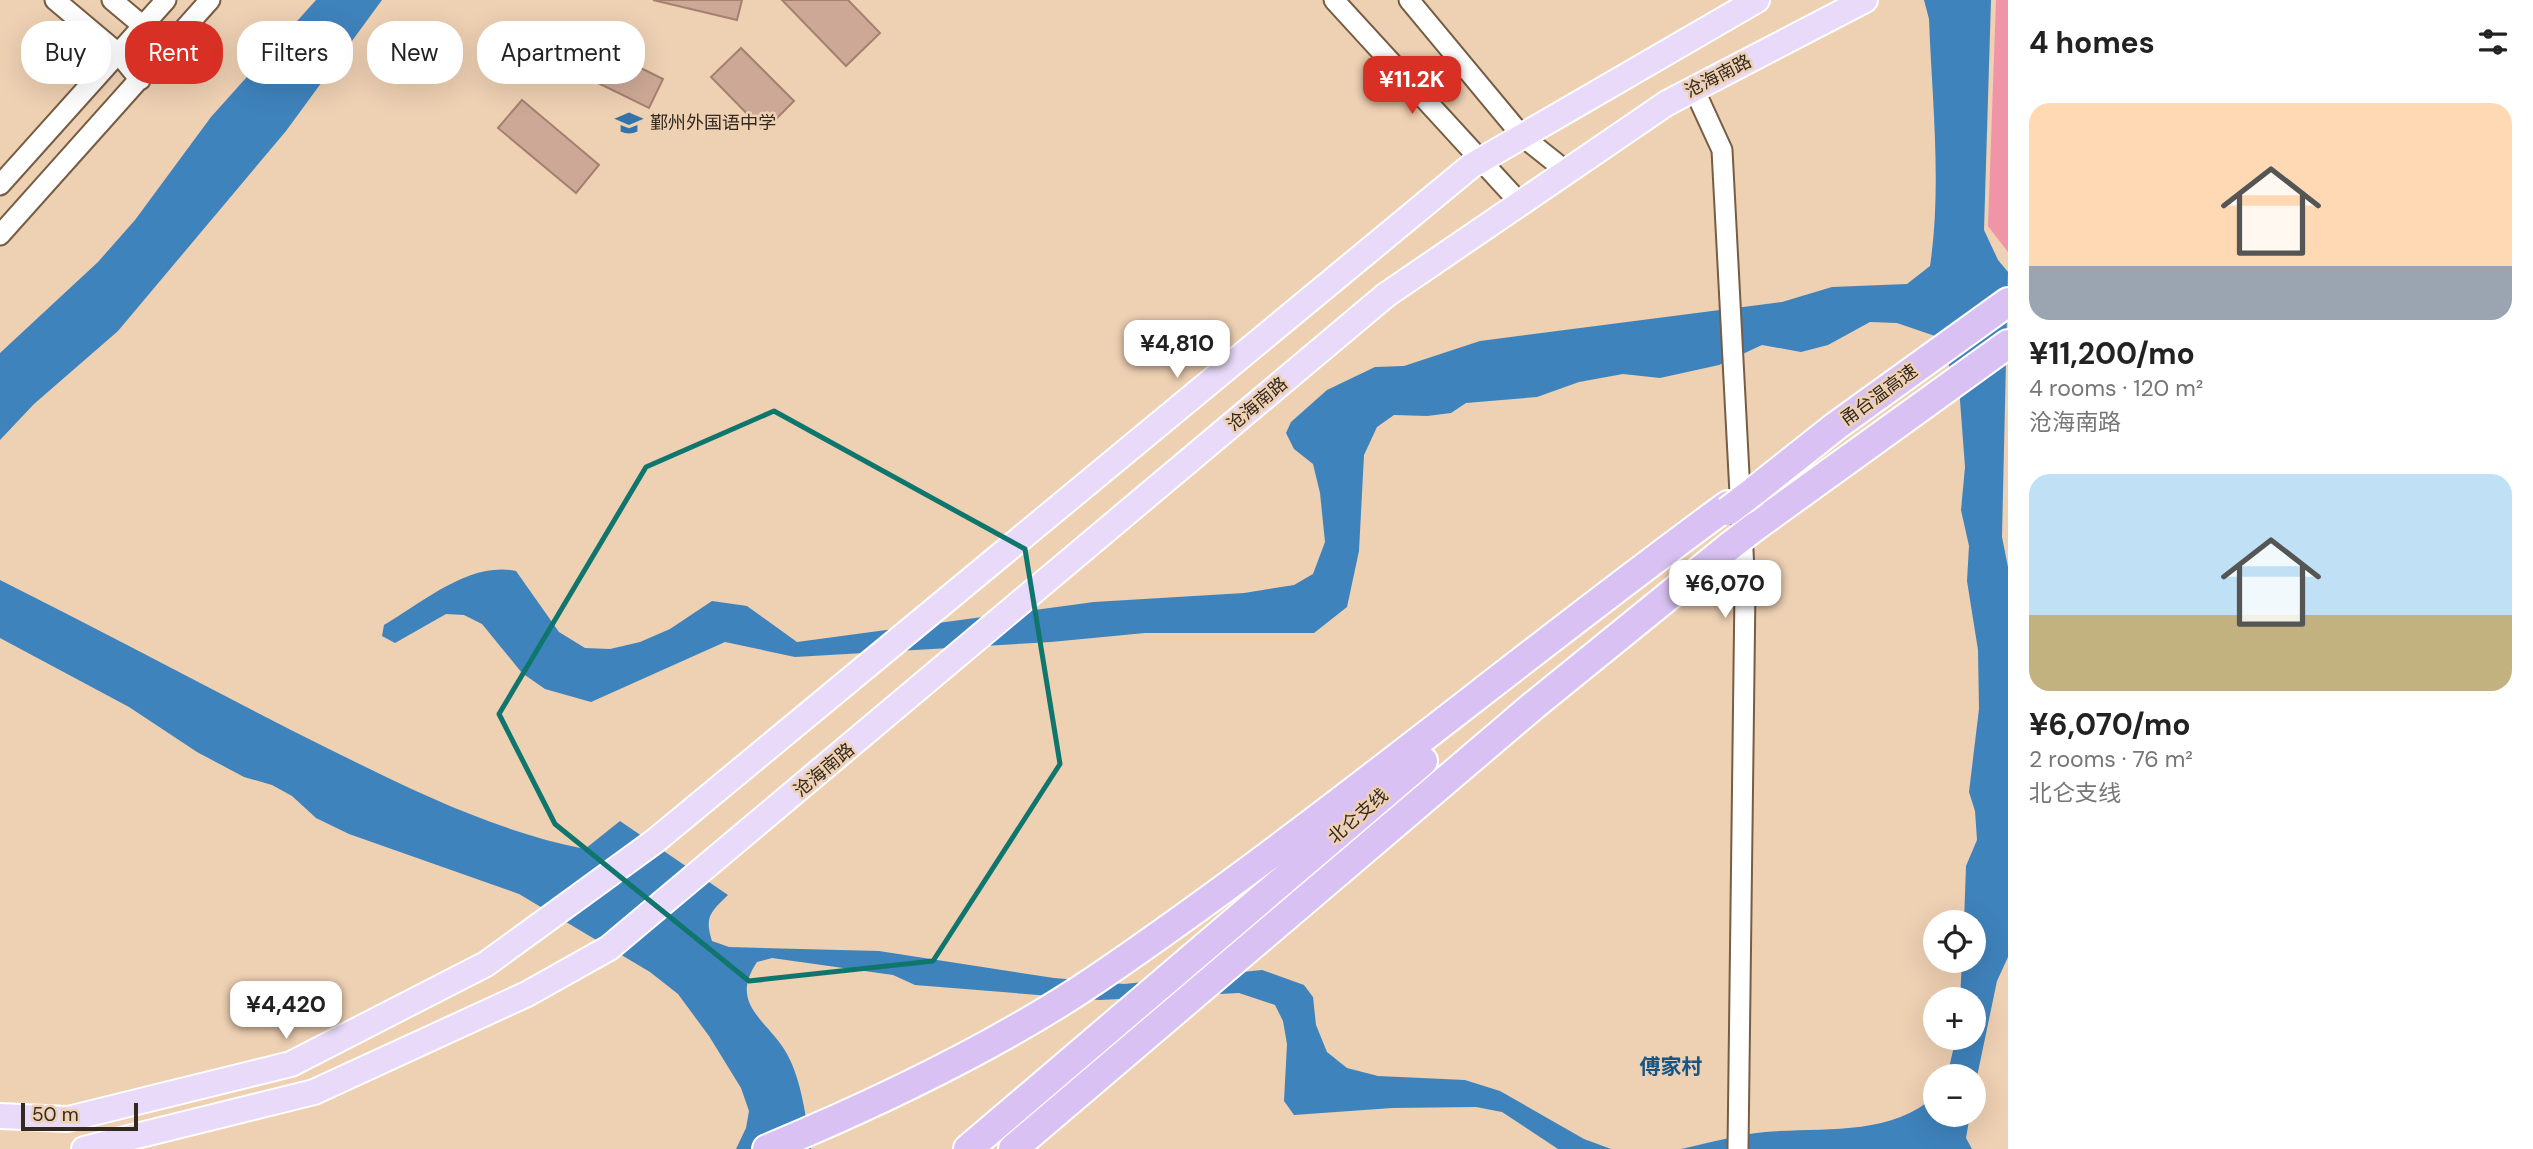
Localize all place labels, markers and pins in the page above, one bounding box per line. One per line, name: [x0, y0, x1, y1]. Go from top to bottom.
pin: ¥11.2K: [1355, 57, 1469, 116]
school or university icon: 鄞州外国语中学: [614, 108, 644, 138]
place label: 鄞州外国语中学: [650, 111, 776, 135]
pin: ¥4,810: [1120, 320, 1234, 380]
pin: ¥6,070: [1668, 560, 1782, 620]
pin: ¥4,420: [229, 982, 343, 1041]

